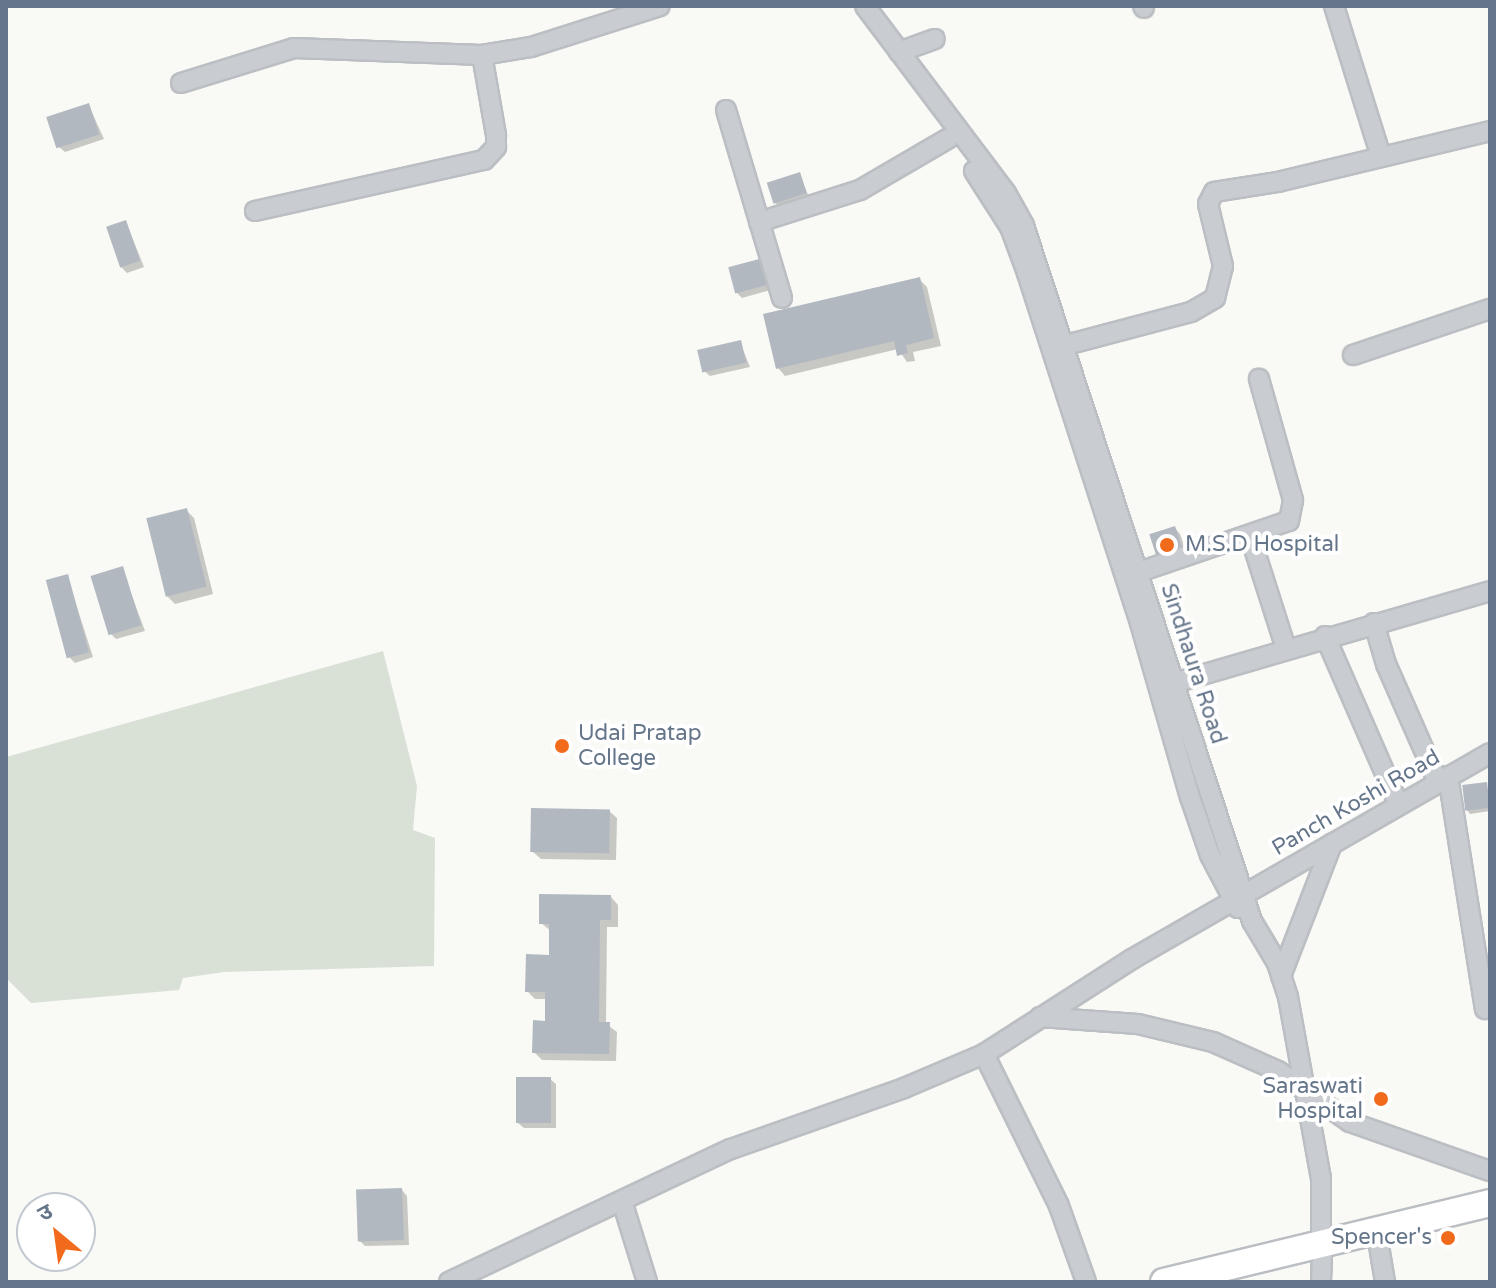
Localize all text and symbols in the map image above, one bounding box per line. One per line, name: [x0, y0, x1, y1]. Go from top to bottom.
place label: M.S.D Hospital: [1185, 532, 1339, 558]
marker: M.S.D Hospital: [1156, 534, 1178, 556]
street label: Sindhaura Road: [1155, 581, 1231, 747]
place label: Udai Pratap College: [578, 720, 702, 772]
marker: Udai Pratap College: [553, 737, 571, 755]
street label: Panch Koshi Road: [1267, 744, 1445, 862]
place label: Saraswati Hospital: [1263, 1073, 1363, 1124]
marker: Saraswati Hospital: [1370, 1088, 1392, 1110]
north arrow: [16, 1192, 96, 1272]
text: उ: [33, 1198, 57, 1227]
place label: Spencer's: [1331, 1225, 1432, 1251]
marker: Spencer's: [1439, 1229, 1457, 1247]

